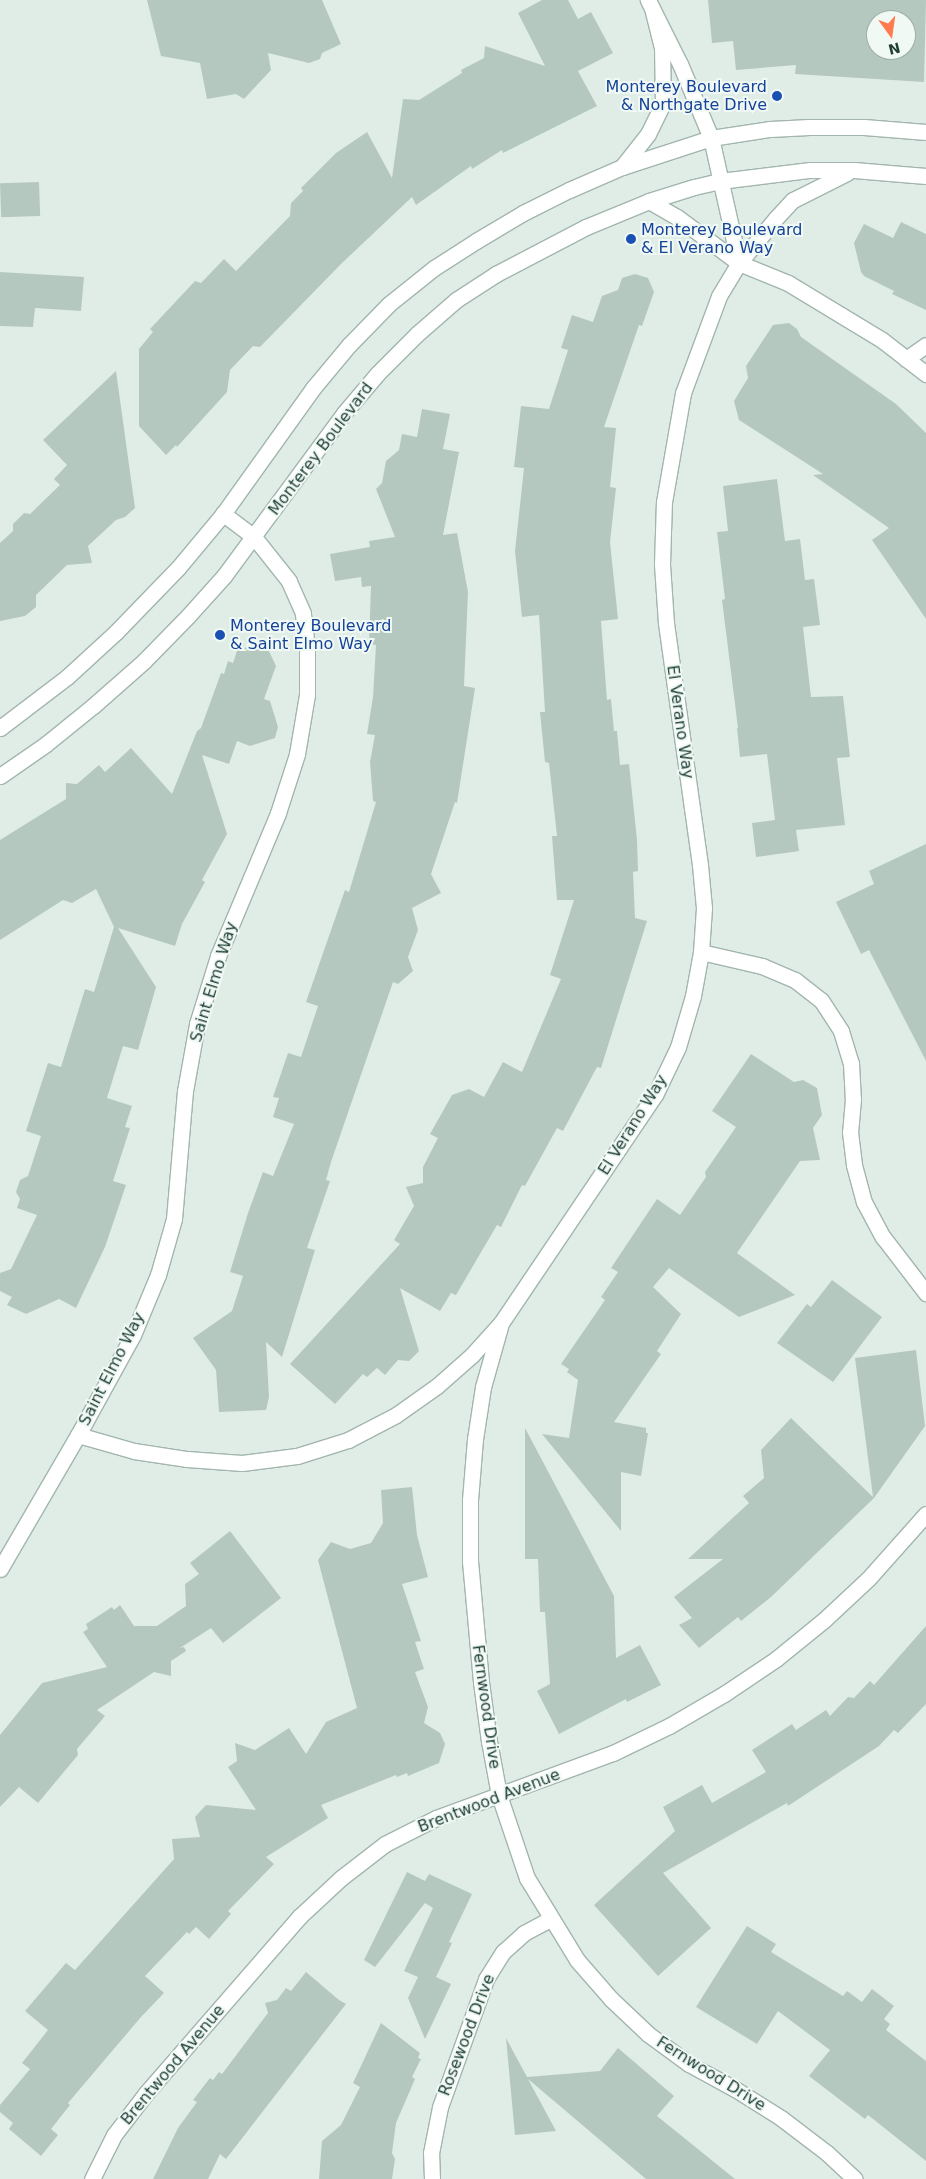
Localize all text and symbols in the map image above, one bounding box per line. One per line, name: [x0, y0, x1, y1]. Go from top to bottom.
north arrow: [866, 10, 916, 60]
text: N: [887, 39, 902, 58]
place label: Monterey Boulevard & Northgate Drive: [606, 77, 767, 115]
marker: Monterey Boulevard & Northgate Drive: [771, 90, 783, 102]
place label: Monterey Boulevard & El Verano Way: [641, 220, 802, 258]
marker: Monterey Boulevard & El Verano Way: [625, 233, 637, 245]
street label: Monterey Boulevard: [265, 379, 377, 519]
place label: Monterey Boulevard & Saint Elmo Way: [230, 616, 391, 654]
marker: Monterey Boulevard & Saint Elmo Way: [214, 629, 226, 641]
street label: El Verano Way: [663, 664, 697, 780]
street label: Saint Elmo Way: [187, 919, 241, 1045]
street label: El Verano Way: [594, 1071, 672, 1179]
street label: Saint Elmo Way: [75, 1309, 149, 1429]
street label: Fernwood Drive: [468, 1644, 504, 1770]
street label: Brentwood Avenue: [415, 1765, 563, 1837]
street label: Rosewood Drive: [435, 1971, 499, 2099]
street label: Brentwood Avenue: [117, 2001, 229, 2129]
street label: Fernwood Drive: [653, 2033, 769, 2115]

